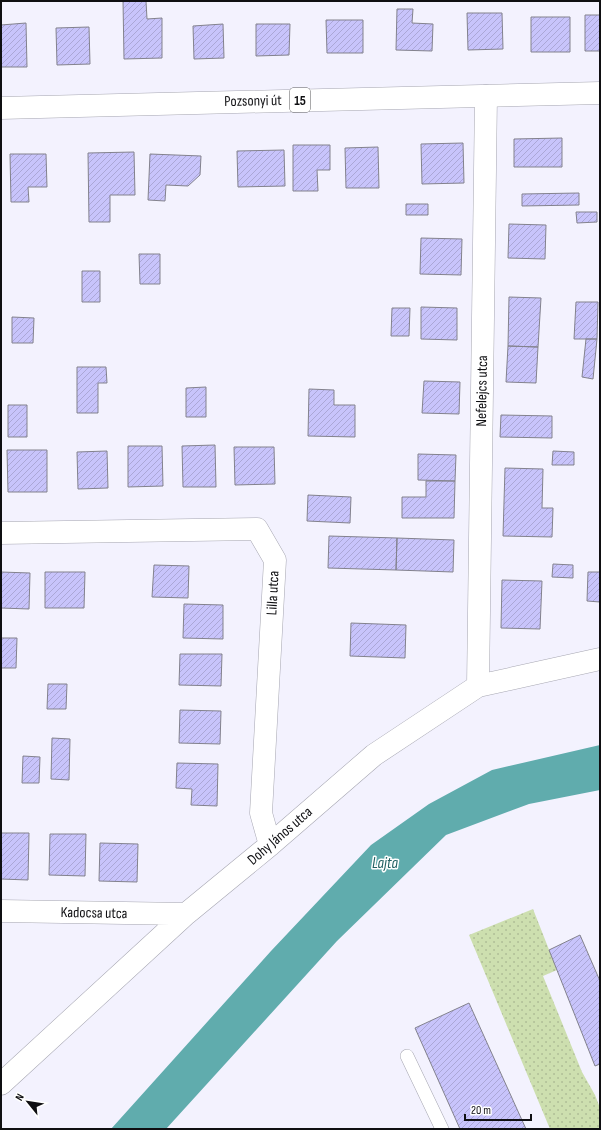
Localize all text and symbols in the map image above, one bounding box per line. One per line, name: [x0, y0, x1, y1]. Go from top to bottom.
road number: 15: [290, 88, 310, 112]
street label: Pozsonyi út: [224, 91, 282, 111]
street label: Nefelejcs utca: [472, 355, 492, 427]
street label: Lilla utca: [262, 570, 284, 616]
street label: Dohy János utca: [244, 803, 316, 869]
water label: Lajta: [372, 854, 399, 873]
street label: Kadocsa utca: [60, 903, 128, 923]
north arrow: [8, 1082, 48, 1122]
text: N: [13, 1091, 27, 1103]
scale bar: [465, 1096, 531, 1122]
text: 20 m: [471, 1103, 491, 1118]

